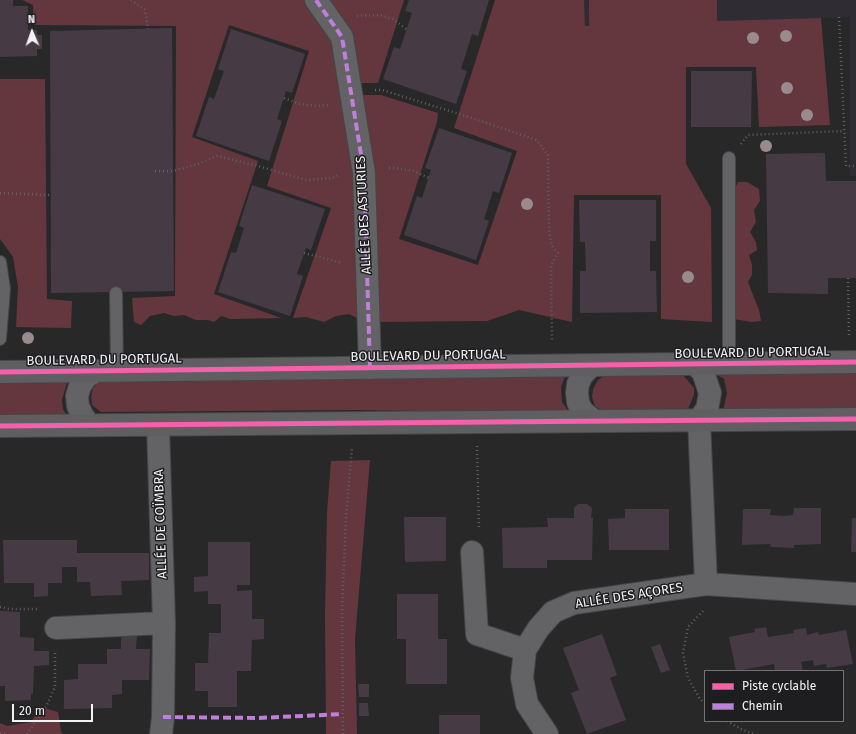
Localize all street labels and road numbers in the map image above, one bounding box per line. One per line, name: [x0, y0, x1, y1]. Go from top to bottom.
street label: ALLÉE DES ASTURIES: [353, 155, 375, 275]
street label: BOULEVARD DU PORTUGAL: [674, 344, 830, 362]
street label: BOULEVARD DU PORTUGAL: [350, 347, 506, 365]
street label: BOULEVARD DU PORTUGAL: [26, 351, 182, 369]
street label: ALLÉE DE COÏMBRA: [151, 469, 171, 579]
street label: ALLÉE DES AÇORES: [574, 580, 684, 612]

